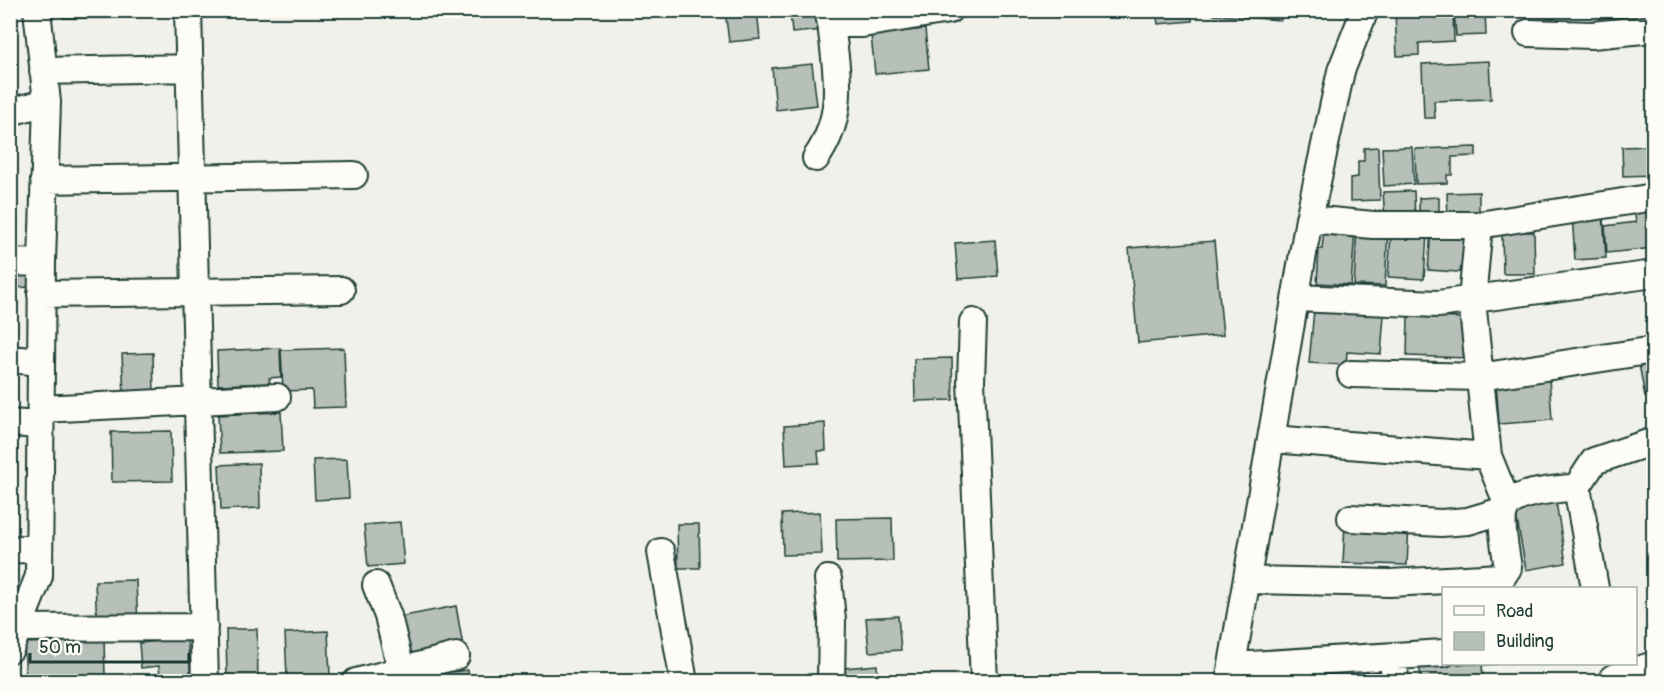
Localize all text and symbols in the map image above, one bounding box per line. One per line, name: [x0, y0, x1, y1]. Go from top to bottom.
legend: [1442, 587, 1637, 665]
text: Road: [1496, 600, 1533, 623]
scale bar: [30, 626, 189, 664]
text: Building: [1496, 630, 1554, 653]
text: 50 m: [39, 636, 81, 659]

